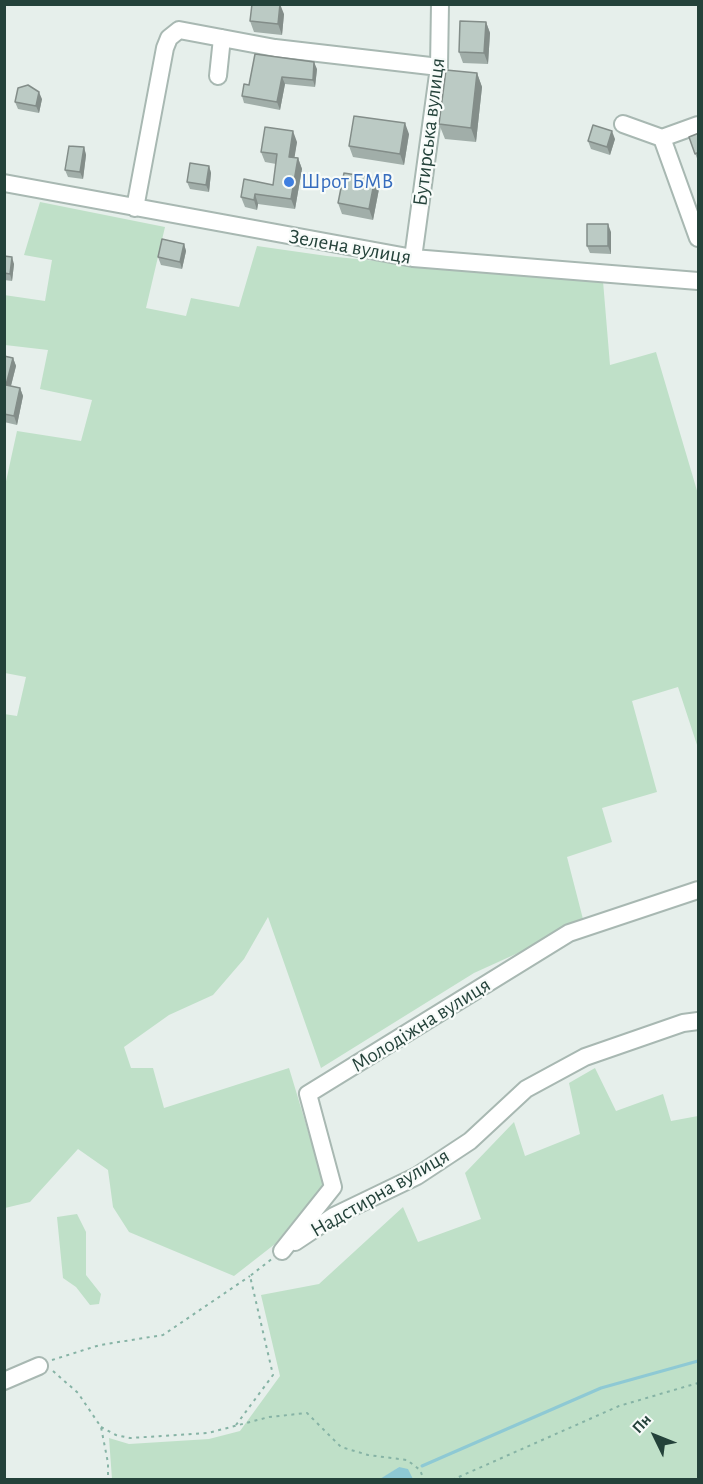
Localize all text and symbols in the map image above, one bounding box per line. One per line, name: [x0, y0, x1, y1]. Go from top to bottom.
street label: Бутирська вулиця: [407, 56, 451, 208]
place label: Шрот БМВ: [301, 169, 393, 195]
marker: Шрот БМВ: [282, 175, 296, 189]
street label: Зелена вулиця: [287, 224, 413, 270]
street label: Молодіжна вулиця: [347, 972, 495, 1078]
street label: Надстирна вулиця: [306, 1143, 454, 1243]
north arrow: [625, 1406, 685, 1466]
text: Пн: [629, 1411, 654, 1436]

